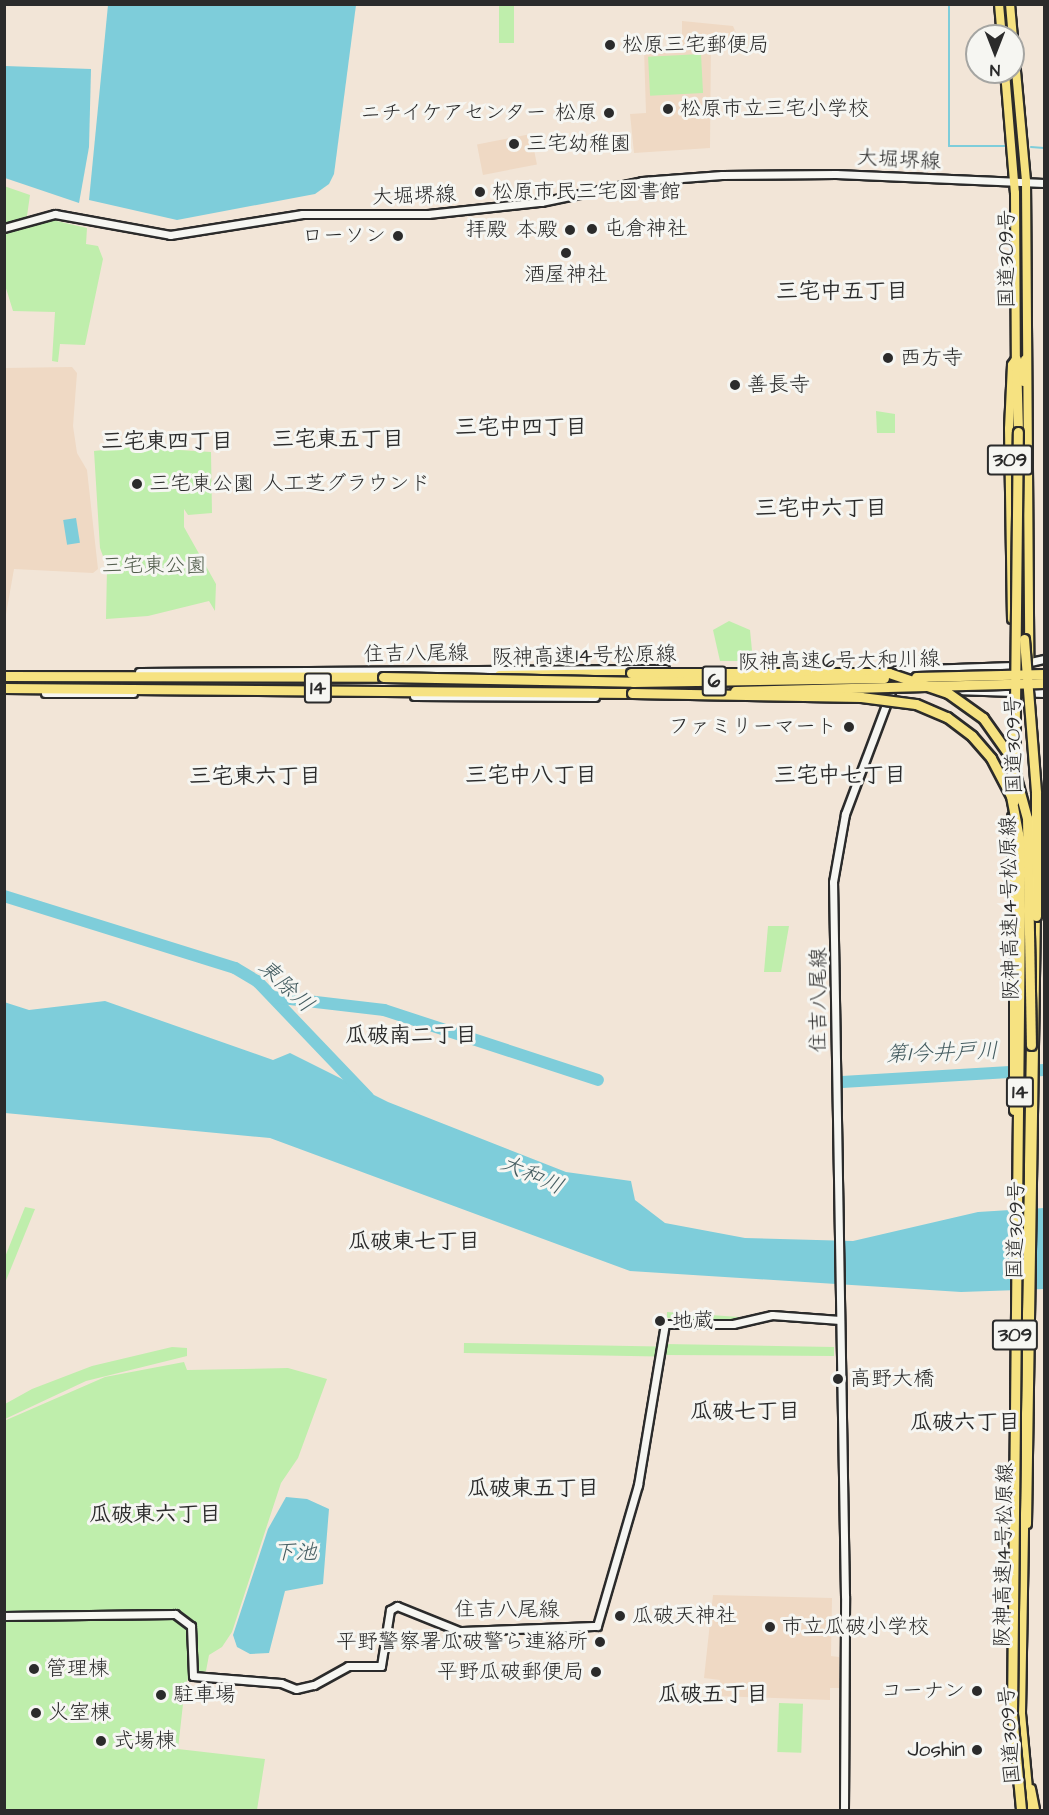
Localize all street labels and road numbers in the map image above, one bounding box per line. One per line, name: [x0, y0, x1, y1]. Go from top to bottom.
street label: 大堀堺線: [856, 145, 942, 175]
street label: 大堀堺線: [372, 182, 456, 210]
street label: 国道309号: [994, 210, 1020, 308]
road number: 309: [986, 443, 1034, 477]
street label: 住吉八尾線: [363, 640, 469, 668]
street label: 阪神高速14号松原線: [491, 642, 677, 670]
street label: 阪神高速6号大和川線: [738, 647, 940, 675]
road number: 6: [700, 664, 728, 698]
road number: 14: [303, 671, 333, 705]
street label: 国道309号: [1001, 695, 1027, 795]
street label: 阪神高速14号松原線: [996, 815, 1024, 1001]
street label: 住吉八尾線: [806, 948, 832, 1052]
road number: 14: [1005, 1075, 1035, 1109]
street label: 国道309号: [1003, 1180, 1029, 1280]
road number: 309: [991, 1318, 1039, 1352]
street label: 阪神高速14号松原線: [990, 1462, 1018, 1648]
street label: 住吉八尾線: [455, 1597, 559, 1623]
street label: 国道309号: [994, 1685, 1026, 1785]

